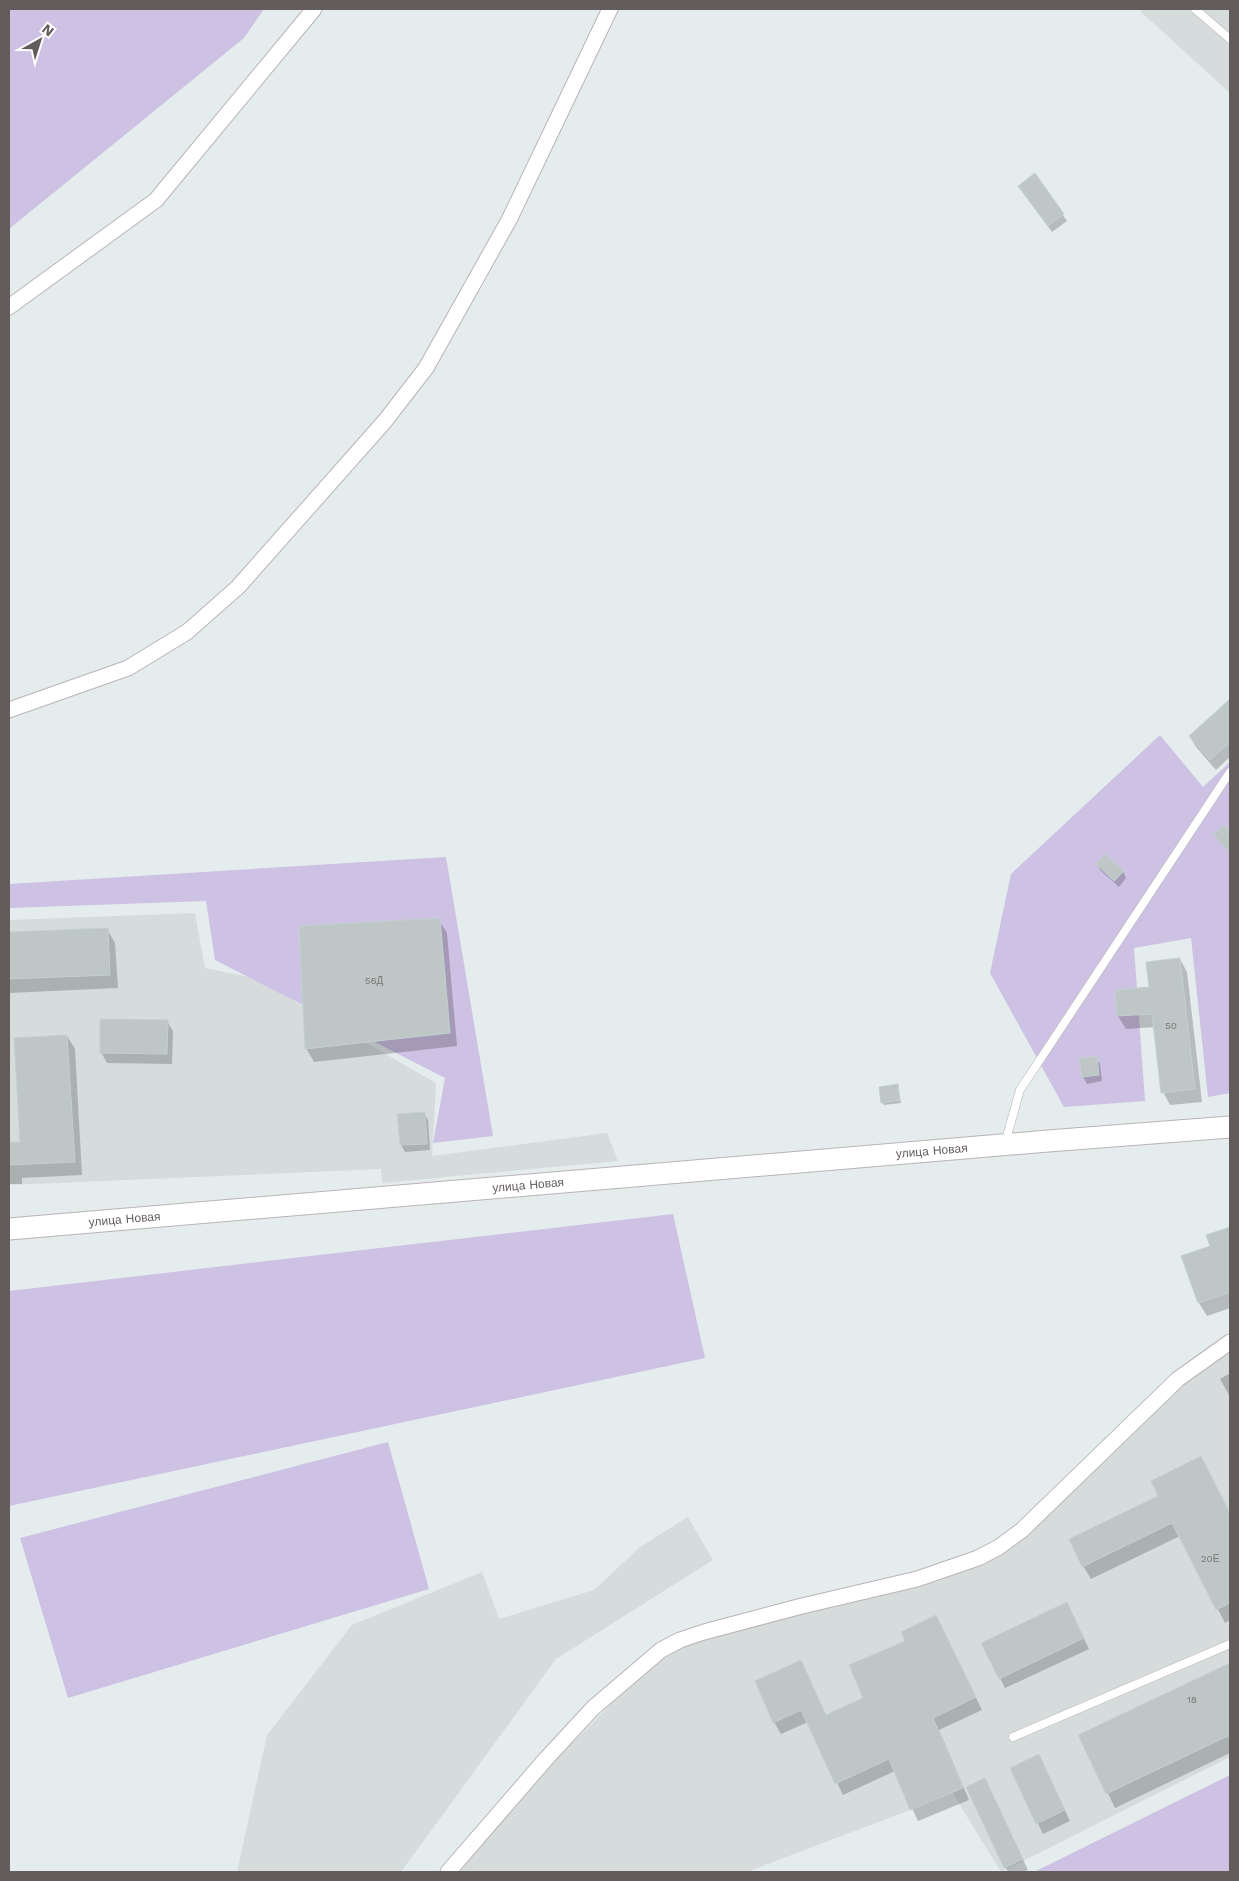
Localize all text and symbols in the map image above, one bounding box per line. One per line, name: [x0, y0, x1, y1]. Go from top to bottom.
north arrow: [15, 15, 65, 65]
text: N: [39, 20, 57, 39]
house number: 56Д: [365, 975, 384, 986]
house number: 50: [1165, 1020, 1177, 1031]
street label: улица Новая: [895, 1141, 968, 1161]
street label: улица Новая: [492, 1175, 565, 1195]
street label: улица Новая: [88, 1209, 161, 1229]
house number: 20Е: [1201, 1553, 1220, 1564]
house number: 18: [1187, 1694, 1197, 1705]

